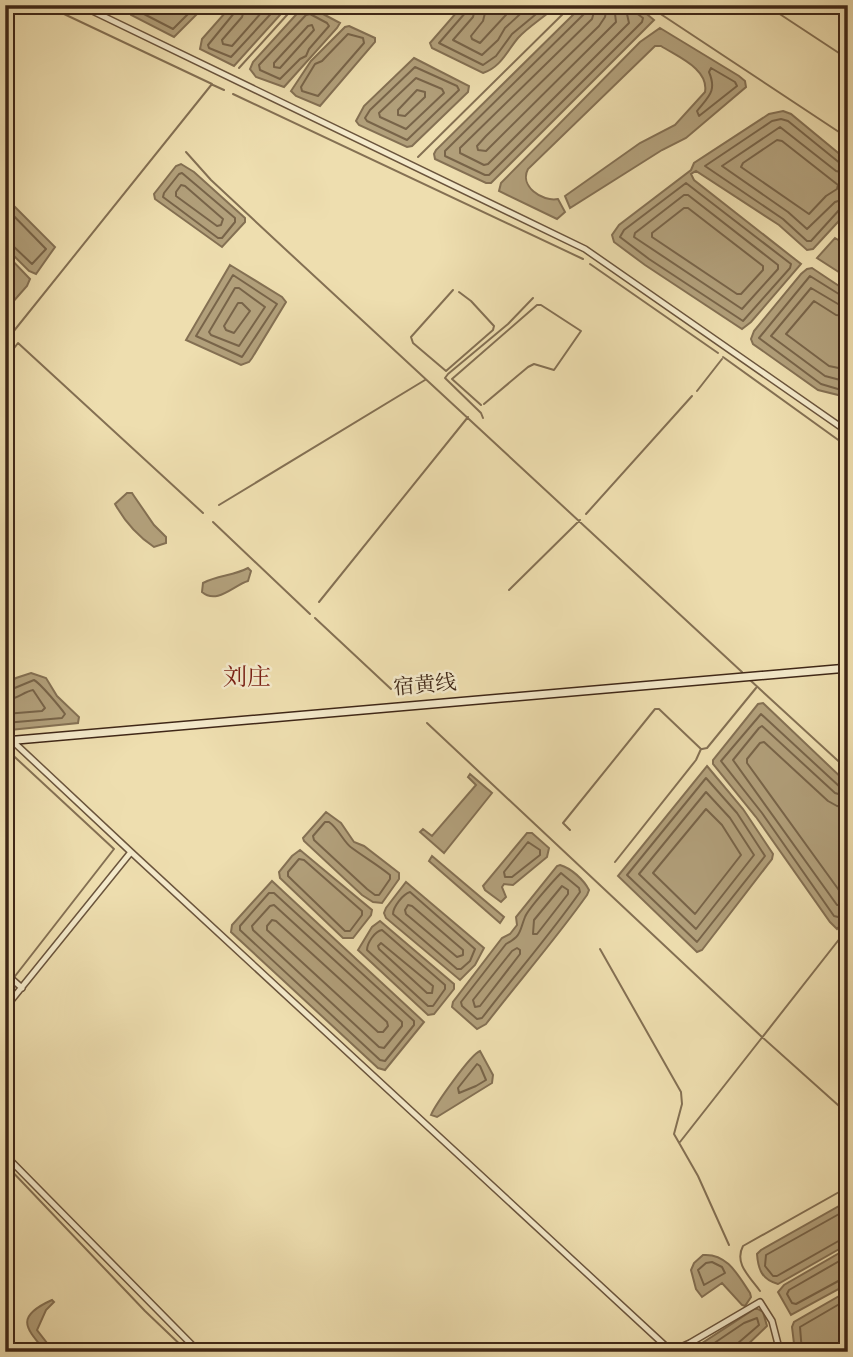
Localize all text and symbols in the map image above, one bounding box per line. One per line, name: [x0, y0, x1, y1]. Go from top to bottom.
district label: 刘庄: [223, 663, 271, 694]
street label: 宿黄线: [392, 670, 458, 702]

